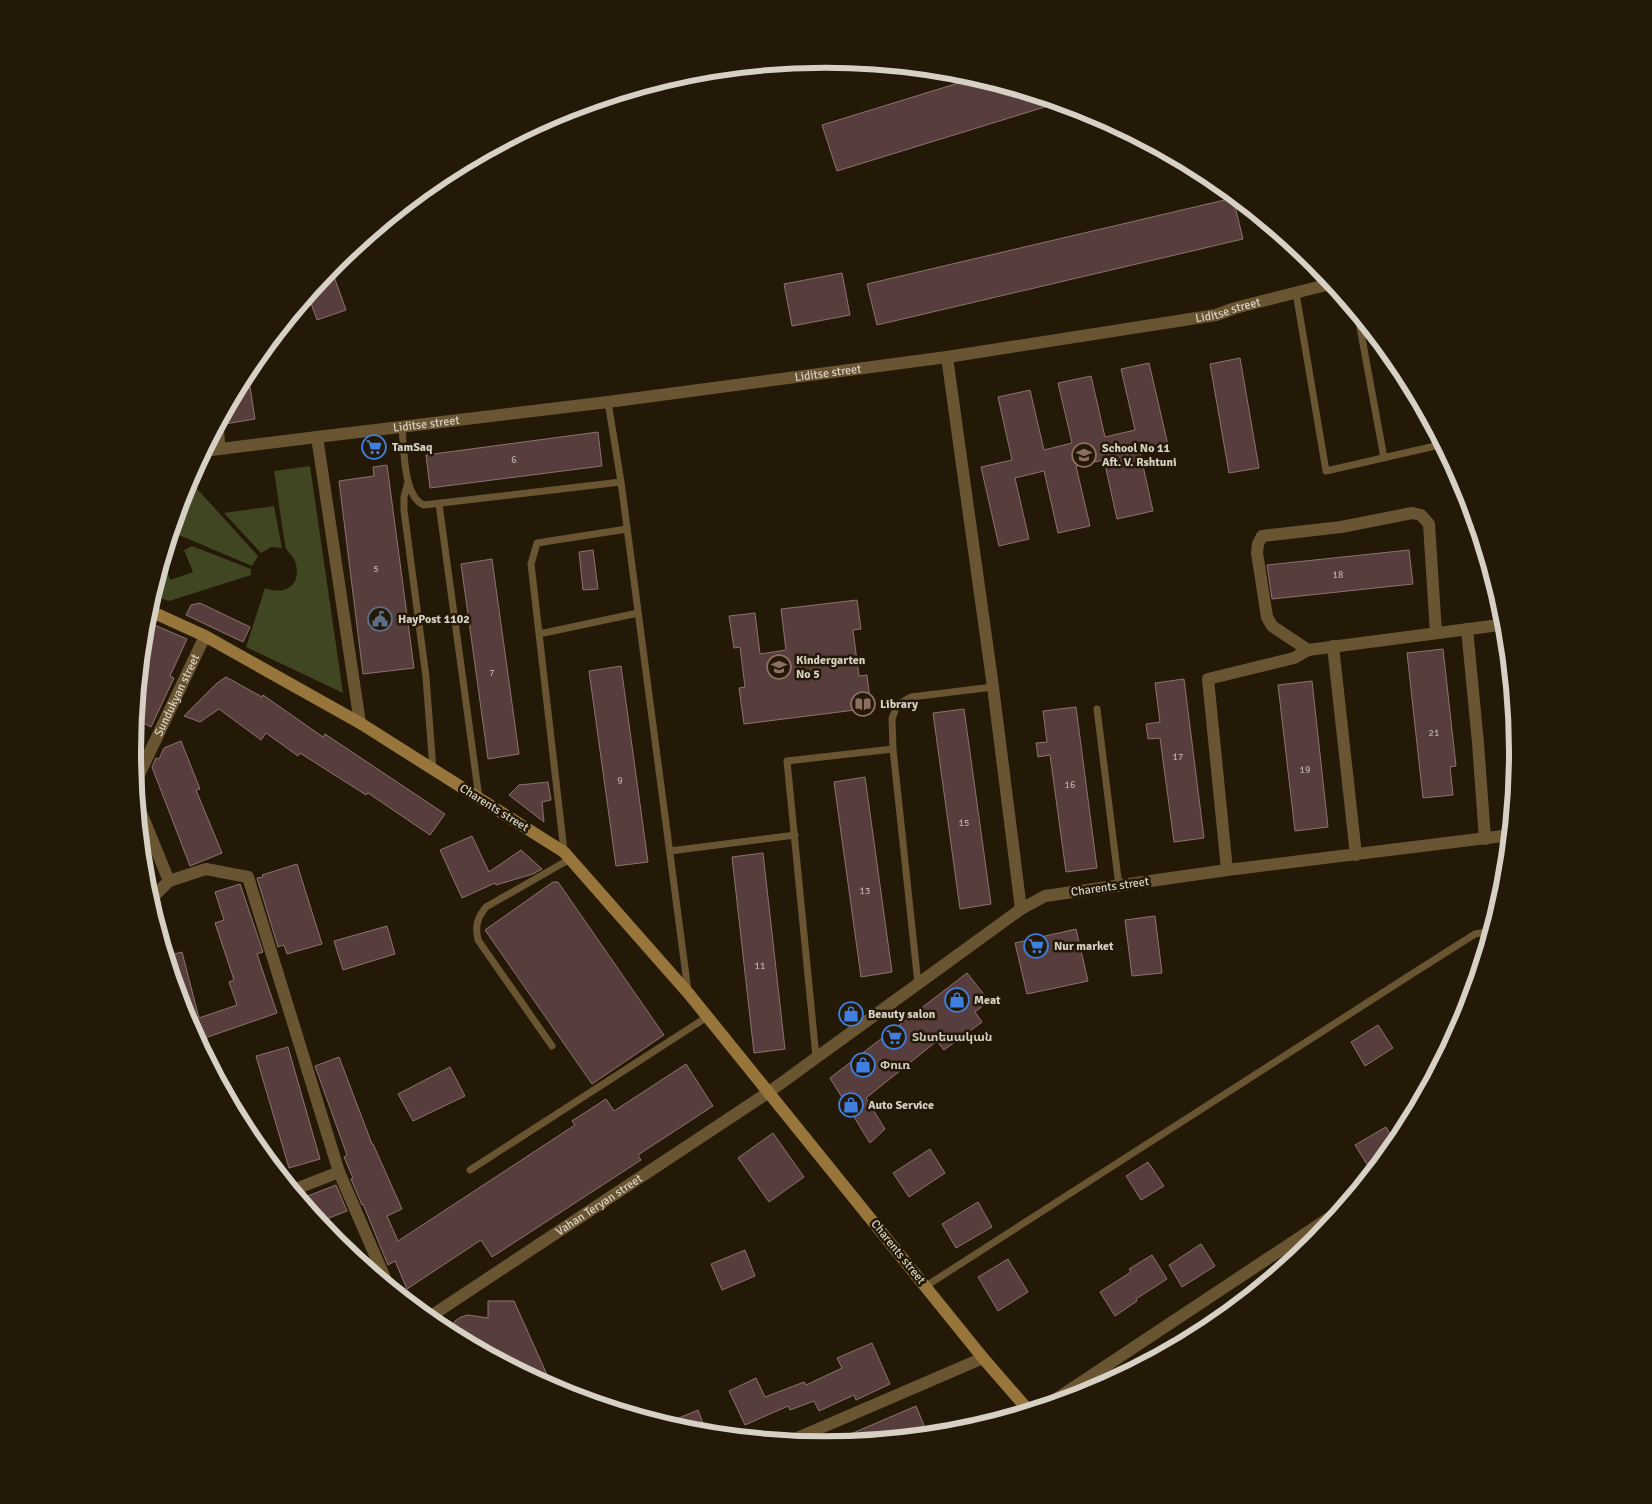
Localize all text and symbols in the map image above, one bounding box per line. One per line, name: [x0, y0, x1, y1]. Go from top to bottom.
street label: Liditse street: [1194, 294, 1262, 326]
street label: Liditse street: [794, 361, 862, 385]
street label: Liditse street: [392, 412, 460, 435]
supermarket icon: TamSaq: [361, 434, 387, 460]
place label: TamSaq: [392, 440, 433, 455]
place label: School No 11 Aft. V. Rshtuni: [1102, 441, 1177, 470]
school or university icon: School No 11 Aft. V. Rshtuni: [1071, 442, 1097, 468]
house number: 6: [511, 454, 517, 466]
house number: 5: [373, 563, 379, 575]
house number: 18: [1333, 569, 1343, 581]
public building icon: HayPost 1102: [367, 606, 393, 632]
place label: HayPost 1102: [398, 612, 470, 627]
street label: Sundukyan street: [151, 652, 203, 739]
place label: Kindergarten No 5: [796, 653, 866, 682]
school or university icon: Kindergarten No 5: [766, 654, 792, 680]
house number: 7: [489, 667, 495, 679]
library icon: Library: [850, 691, 876, 717]
place label: Library: [880, 697, 918, 712]
house number: 21: [1429, 727, 1439, 739]
house number: 17: [1173, 751, 1183, 763]
house number: 19: [1300, 764, 1310, 776]
house number: 9: [617, 775, 623, 787]
house number: 16: [1065, 779, 1075, 791]
street label: Charents street: [457, 781, 531, 835]
house number: 15: [959, 817, 969, 829]
street label: Charents street: [1070, 874, 1150, 900]
house number: 13: [860, 885, 870, 897]
supermarket icon: Nur market: [1023, 933, 1049, 959]
place label: Nur market: [1054, 939, 1114, 954]
house number: 11: [755, 960, 765, 972]
shop icon: Meat: [944, 987, 970, 1013]
place label: Meat: [974, 993, 1001, 1008]
shop icon: Beauty salon: [838, 1001, 864, 1027]
place label: Beauty salon: [868, 1007, 936, 1022]
supermarket icon: Տնտեսական: [881, 1024, 907, 1050]
place label: Տնտեսական: [912, 1030, 993, 1045]
shop icon: Փուռ: [850, 1052, 876, 1078]
place label: Փուռ: [880, 1058, 910, 1073]
shop icon: Auto Service: [838, 1092, 864, 1118]
place label: Auto Service: [868, 1098, 934, 1113]
street label: Vahan Teryan street: [553, 1171, 645, 1239]
street label: Charents street: [867, 1217, 929, 1287]

